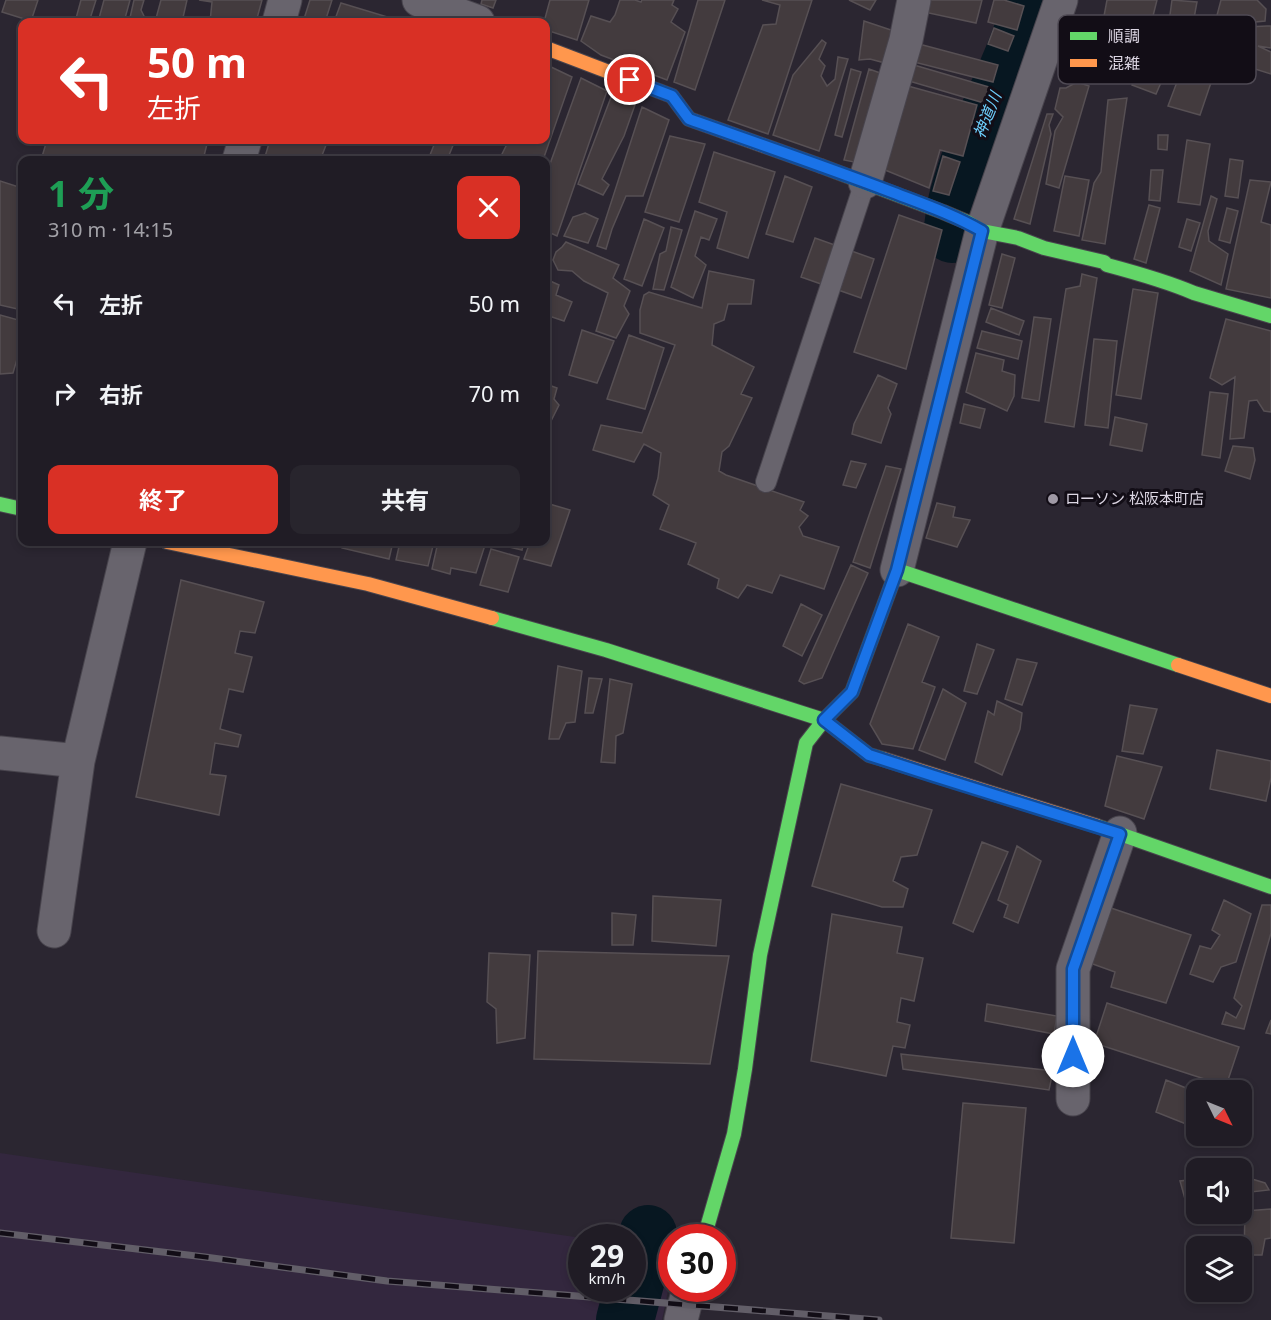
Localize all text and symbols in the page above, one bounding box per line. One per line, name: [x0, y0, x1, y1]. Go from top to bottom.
legend: [1058, 15, 1256, 84]
text: 順調: [1108, 25, 1140, 47]
text: 50 m: [147, 33, 247, 90]
icon: left: [48, 42, 126, 120]
text: 混雑: [1108, 52, 1140, 74]
pin: [604, 54, 655, 105]
icon: arrive: [613, 63, 646, 96]
water label: 神道川: [968, 87, 1007, 141]
text: 左折: [147, 89, 201, 126]
text: 1 分: [48, 169, 114, 218]
button: close: [457, 176, 520, 239]
text: 310 m · 14:15: [48, 216, 173, 243]
icon: left: [48, 287, 81, 320]
text: 50 m: [469, 288, 520, 318]
text: 左折: [99, 289, 143, 319]
icon: right: [48, 377, 81, 410]
text: 70 m: [469, 378, 520, 408]
text: 右折: [99, 379, 143, 409]
button: 終了: [48, 465, 278, 534]
button: 共有: [290, 465, 520, 534]
place label: ローソン 松阪本町店: [1065, 488, 1204, 508]
marker: ローソン 松阪本町店: [1046, 492, 1060, 506]
position arrow: [1041, 1024, 1105, 1088]
north arrow: [1186, 1080, 1252, 1146]
map controls: [1186, 1080, 1252, 1302]
button: sound: [1186, 1158, 1252, 1224]
speed limit sign: 30: [658, 1224, 736, 1302]
text: 29: [590, 1235, 624, 1276]
button: layers: [1186, 1236, 1252, 1302]
text: km/h: [589, 1268, 625, 1288]

